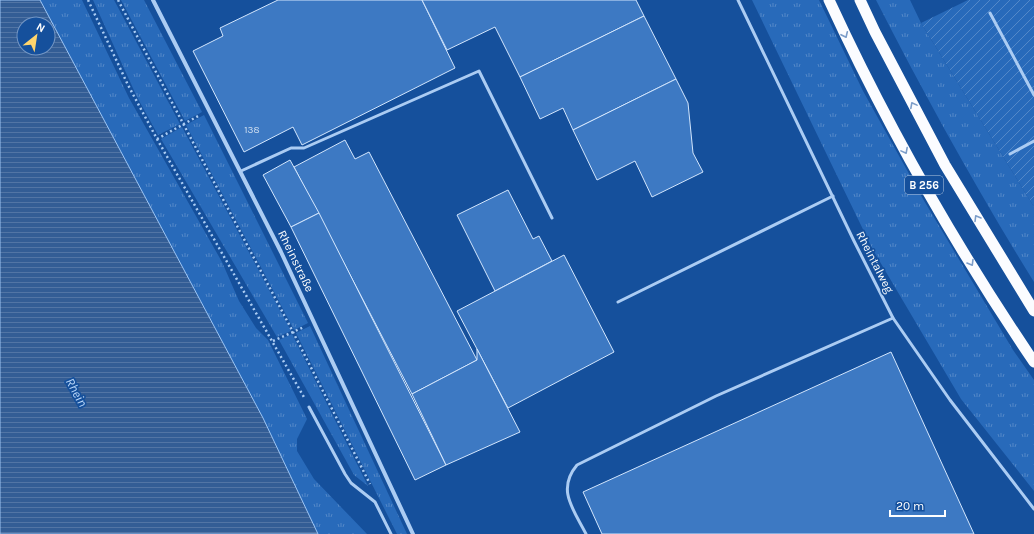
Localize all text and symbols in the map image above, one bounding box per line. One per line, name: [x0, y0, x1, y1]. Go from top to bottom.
north arrow: [16, 16, 56, 56]
text: N: [34, 20, 47, 35]
one-way arrow: [840, 31, 848, 39]
one-way arrow: [910, 101, 918, 109]
house number: 138: [244, 124, 260, 136]
one-way arrow: [901, 146, 908, 154]
road number: B 256: [905, 176, 943, 194]
one-way arrow: [974, 215, 981, 222]
street label: Rheinstraße: [275, 228, 317, 294]
street label: Rheintalweg: [853, 229, 897, 296]
one-way arrow: [966, 259, 973, 266]
water label: Rhein: [63, 375, 91, 409]
scale bar: [890, 492, 945, 518]
text: 20 m: [896, 499, 924, 513]

